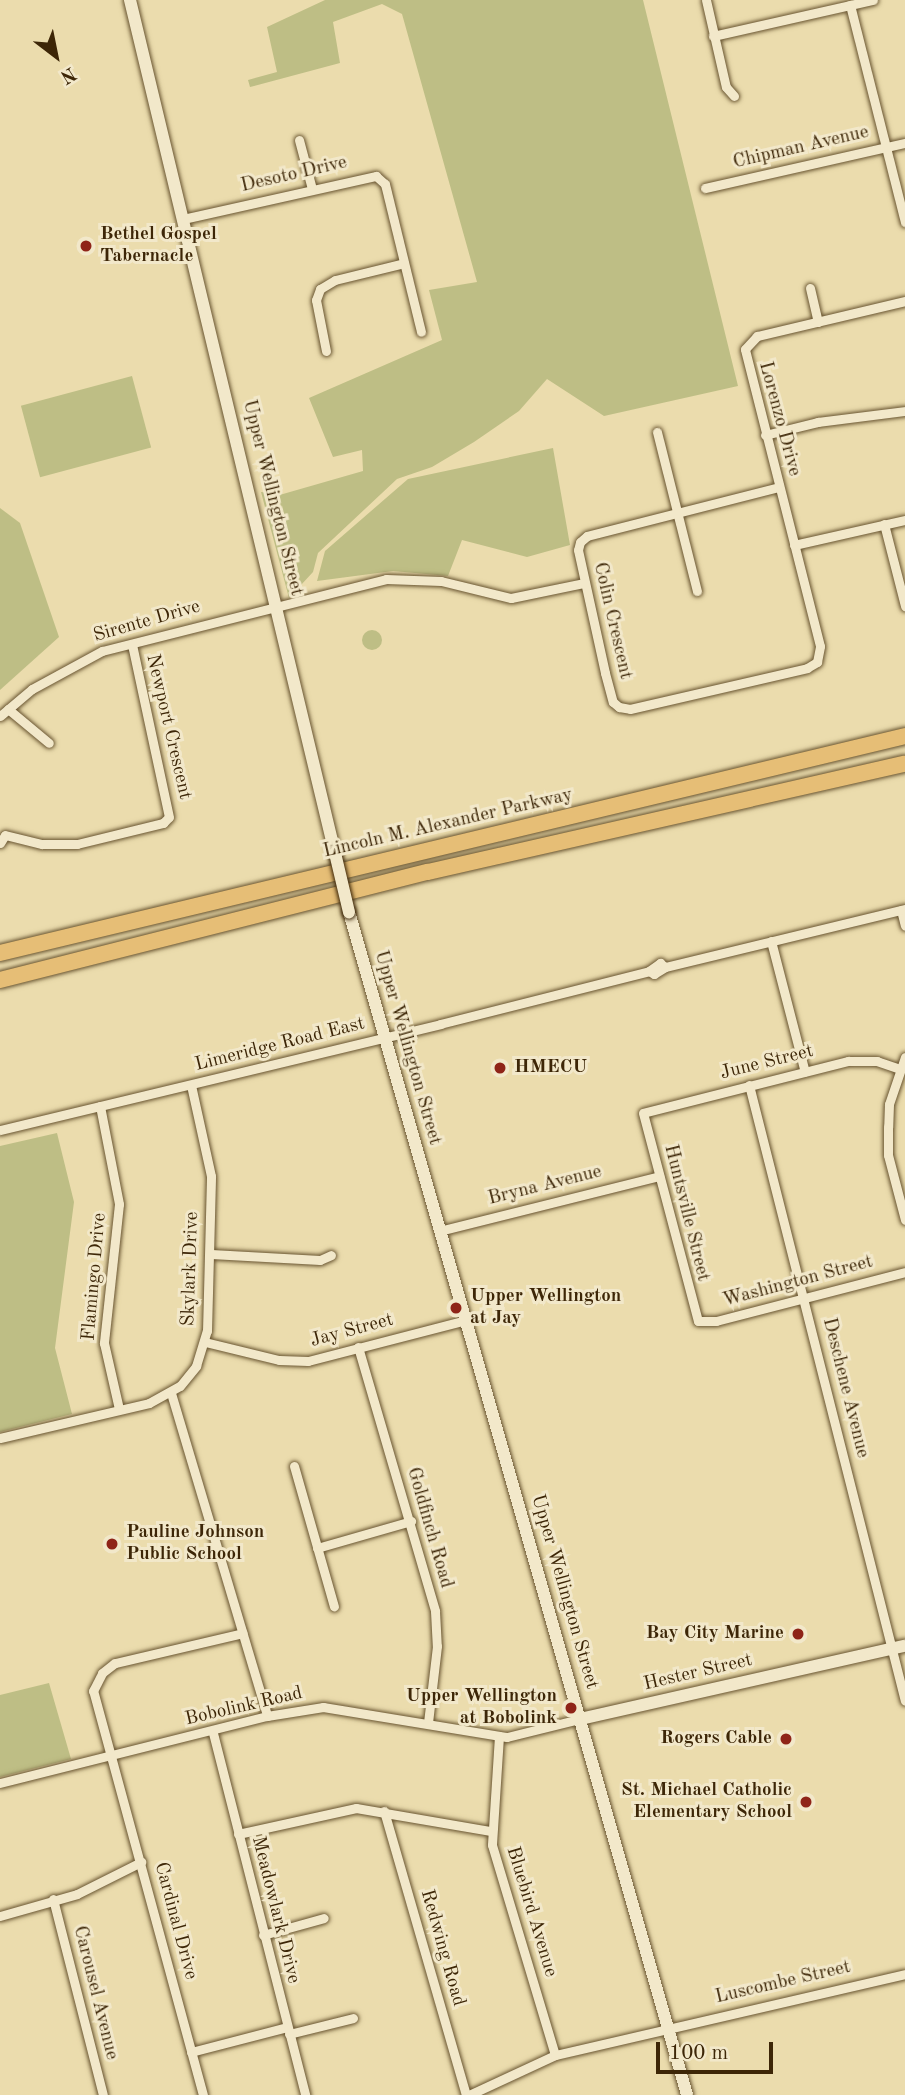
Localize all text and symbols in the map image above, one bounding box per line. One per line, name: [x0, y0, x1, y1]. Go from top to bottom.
north arrow: [21, 21, 91, 91]
text: N: [56, 62, 79, 86]
street label: Chipman Avenue: [731, 121, 871, 175]
street label: Desoto Drive: [239, 152, 349, 198]
place label: Bethel Gospel Tabernacle: [100, 224, 217, 268]
marker: Bethel Gospel Tabernacle: [78, 238, 94, 254]
street label: Lorenzo Drive: [753, 359, 805, 479]
street label: Upper Wellington Street: [237, 397, 307, 599]
street label: Colin Crescent: [587, 560, 637, 682]
street label: Sirente Drive: [91, 596, 203, 648]
street label: Newport Crescent: [140, 652, 196, 802]
street label: Lincoln M. Alexander Parkway: [321, 784, 575, 864]
street label: Upper Wellington Street: [368, 948, 446, 1148]
street label: Limeridge Road East: [193, 1013, 367, 1077]
street label: June Street: [718, 1040, 816, 1086]
place label: HMECU: [514, 1057, 587, 1079]
marker: HMECU: [492, 1060, 508, 1076]
street label: Huntsville Street: [658, 1142, 714, 1284]
street label: Bryna Avenue: [486, 1161, 604, 1211]
street label: Skylark Drive: [178, 1211, 204, 1327]
street label: Flamingo Drive: [78, 1212, 112, 1342]
street label: Washington Street: [720, 1251, 876, 1313]
place label: Upper Wellington at Jay: [470, 1286, 621, 1330]
marker: Upper Wellington at Jay: [448, 1300, 464, 1316]
street label: Jay Street: [308, 1309, 396, 1353]
street label: Deschene Avenue: [817, 1315, 873, 1461]
street label: Goldfinch Road: [401, 1465, 457, 1591]
street label: Upper Wellington Street: [525, 1492, 603, 1692]
place label: Pauline Johnson Public School: [126, 1522, 264, 1566]
marker: Pauline Johnson Public School: [104, 1536, 120, 1552]
place label: Bay City Marine: [646, 1623, 784, 1645]
marker: Bay City Marine: [790, 1626, 806, 1642]
street label: Hester Street: [641, 1649, 755, 1697]
street label: Bobolink Road: [183, 1682, 305, 1732]
place label: Upper Wellington at Bobolink: [406, 1686, 557, 1730]
marker: Upper Wellington at Bobolink: [563, 1700, 579, 1716]
place label: Rogers Cable: [660, 1728, 772, 1750]
marker: Rogers Cable: [778, 1731, 794, 1747]
place label: St. Michael Catholic Elementary School: [621, 1780, 792, 1824]
marker: St. Michael Catholic Elementary School: [798, 1794, 814, 1810]
street label: Meadowlark Drive: [246, 1834, 304, 1986]
street label: Bluebird Avenue: [500, 1844, 562, 1980]
street label: Cardinal Drive: [148, 1860, 202, 1982]
street label: Redwing Road: [414, 1887, 470, 2009]
street label: Carousel Avenue: [67, 1924, 123, 2062]
street label: Luscombe Street: [713, 1956, 853, 2010]
scale bar: [660, 2028, 777, 2072]
text: 100 m: [669, 2043, 728, 2064]

